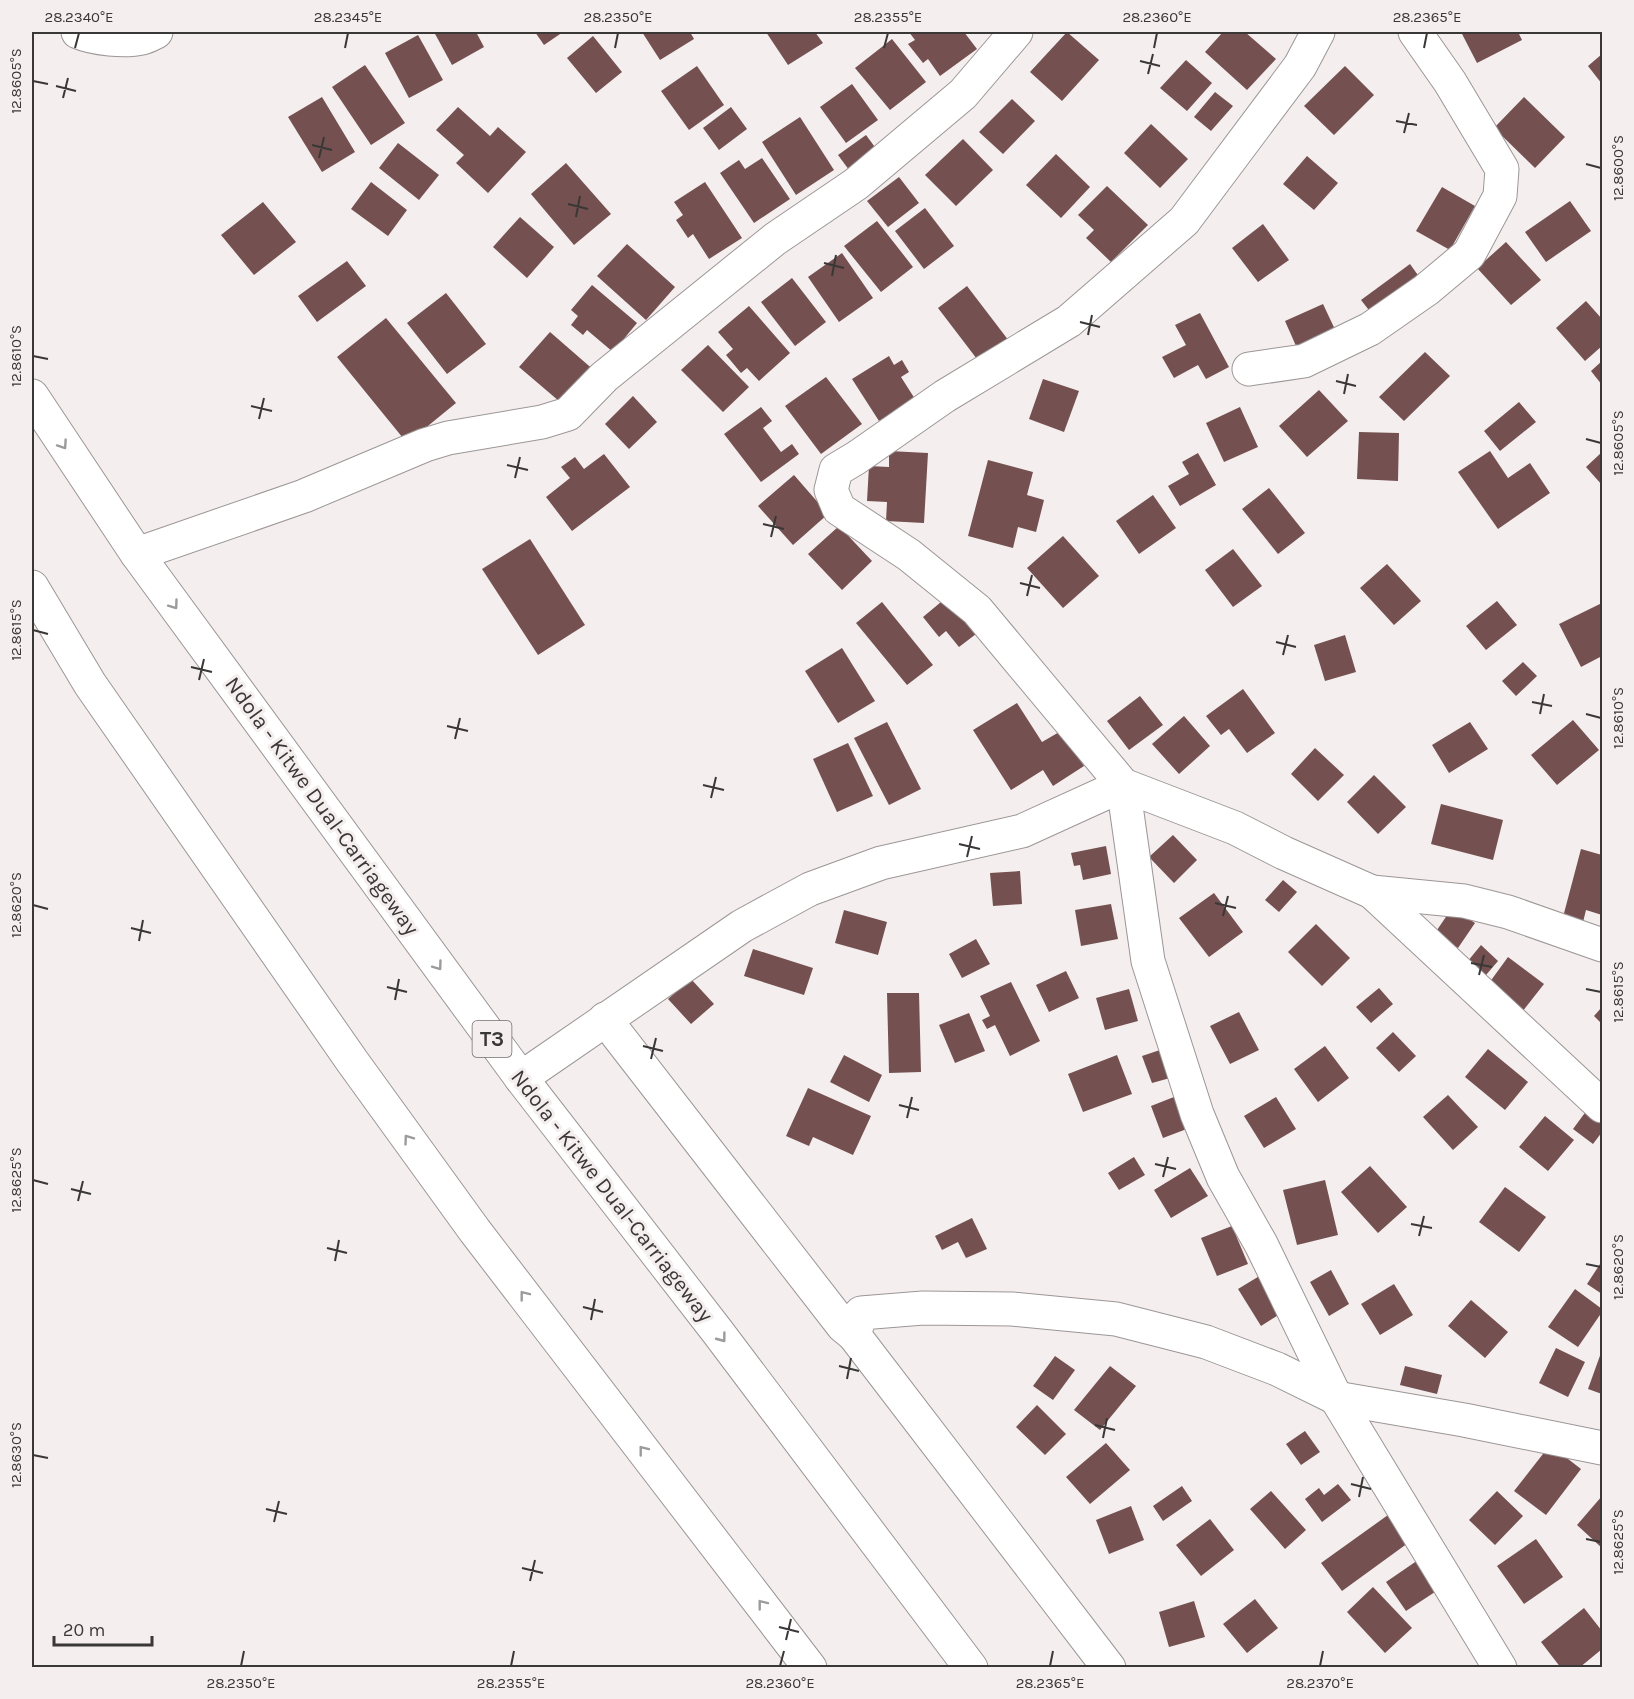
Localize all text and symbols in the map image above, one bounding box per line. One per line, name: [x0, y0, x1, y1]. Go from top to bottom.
text: 28.2340°E: [45, 8, 113, 26]
text: 28.2345°E: [314, 8, 382, 26]
text: 28.2350°E: [583, 8, 653, 26]
text: 28.2355°E: [854, 8, 922, 26]
text: 28.2360°E: [1122, 8, 1192, 26]
text: 28.2365°E: [1393, 8, 1461, 26]
text: 12.8605°S: [7, 48, 25, 114]
text: 12.8600°S: [1609, 135, 1627, 201]
text: 12.8610°S: [7, 325, 25, 387]
text: 12.8605°S: [1609, 410, 1627, 476]
one-way arrow: [56, 438, 67, 449]
text: 12.8615°S: [7, 599, 25, 661]
one-way arrow: [167, 599, 178, 610]
street label: Ndola - Kitwe Dual-Carriageway: [219, 672, 425, 940]
text: 12.8610°S: [1609, 687, 1627, 749]
text: 12.8620°S: [7, 872, 25, 938]
one-way arrow: [431, 959, 442, 970]
text: 12.8615°S: [1609, 961, 1627, 1023]
road number: T3: [472, 1021, 512, 1057]
street label: Ndola - Kitwe Dual-Carriageway: [505, 1065, 719, 1327]
one-way arrow: [404, 1134, 415, 1145]
text: 12.8625°S: [7, 1147, 25, 1213]
text: 12.8620°S: [1609, 1234, 1627, 1300]
one-way arrow: [521, 1291, 532, 1302]
one-way arrow: [714, 1331, 725, 1342]
text: 12.8630°S: [7, 1422, 25, 1488]
one-way arrow: [640, 1446, 651, 1457]
text: 12.8625°S: [1609, 1509, 1627, 1575]
one-way arrow: [758, 1600, 769, 1611]
scale bar: [54, 1609, 152, 1647]
text: 20 m: [63, 1619, 105, 1641]
text: 28.2350°E: [206, 1674, 276, 1692]
text: 28.2355°E: [477, 1674, 545, 1692]
text: 28.2360°E: [745, 1674, 815, 1692]
text: 28.2365°E: [1016, 1674, 1084, 1692]
text: 28.2370°E: [1286, 1674, 1354, 1692]

